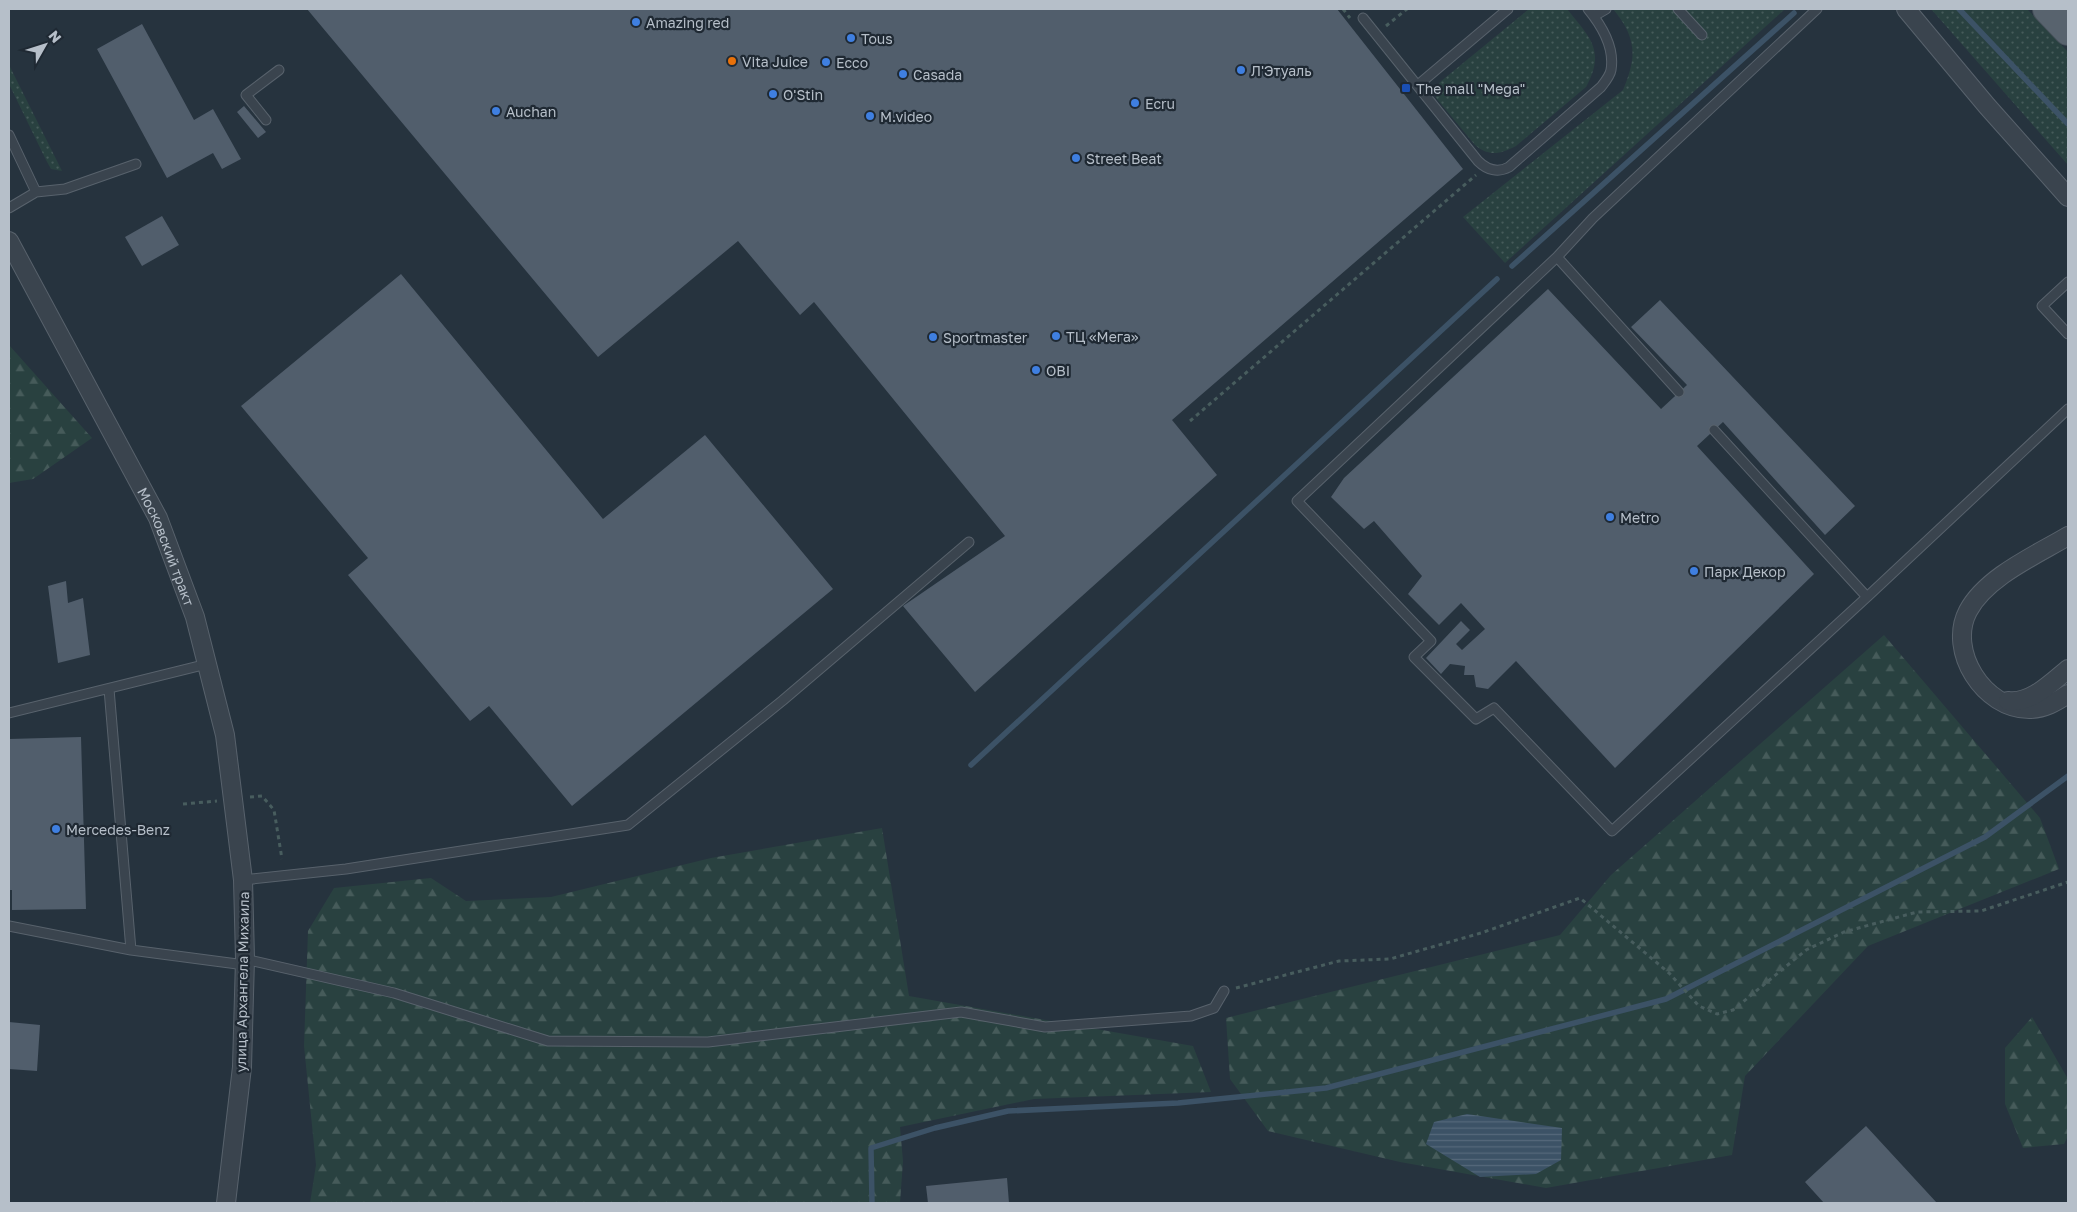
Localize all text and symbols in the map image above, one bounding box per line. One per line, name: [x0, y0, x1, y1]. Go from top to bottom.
place label: Amazing red: [646, 14, 729, 31]
marker: Amazing red: [630, 16, 642, 28]
north arrow: [20, 20, 70, 70]
text: N: [46, 27, 65, 46]
place label: Tous: [861, 30, 893, 47]
marker: Tous: [845, 32, 857, 44]
place label: Vita Juice: [742, 53, 808, 70]
place label: Ecco: [836, 54, 868, 71]
marker: Vita Juice: [726, 55, 738, 67]
marker: Ecco: [820, 56, 832, 68]
place label: Л'Этуаль: [1251, 62, 1312, 79]
marker: Л'Этуаль: [1235, 64, 1247, 76]
place label: Casada: [913, 66, 962, 83]
marker: Casada: [897, 68, 909, 80]
place label: The mall "Mega": [1416, 80, 1525, 97]
marker: The mall "Mega": [1400, 82, 1412, 94]
place label: O'Stin: [783, 86, 823, 103]
marker: O'Stin: [767, 88, 779, 100]
place label: Ecru: [1145, 95, 1175, 112]
marker: Ecru: [1129, 97, 1141, 109]
place label: Auchan: [506, 103, 556, 120]
marker: Auchan: [490, 105, 502, 117]
place label: M.video: [880, 108, 932, 125]
marker: M.video: [864, 110, 876, 122]
place label: Street Beat: [1086, 150, 1162, 167]
marker: Street Beat: [1070, 152, 1082, 164]
place label: ТЦ «Мега»: [1066, 328, 1139, 345]
place label: Sportmaster: [943, 329, 1028, 346]
marker: ТЦ «Мега»: [1050, 330, 1062, 342]
marker: Sportmaster: [927, 331, 939, 343]
place label: OBI: [1046, 362, 1070, 379]
marker: OBI: [1030, 364, 1042, 376]
street label: Московский тракт: [134, 484, 199, 608]
place label: Metro: [1620, 509, 1659, 526]
marker: Metro: [1604, 511, 1616, 523]
place label: Парк Декор: [1704, 563, 1786, 580]
marker: Парк Декор: [1688, 565, 1700, 577]
place label: Mercedes-Benz: [66, 821, 170, 838]
marker: Mercedes-Benz: [50, 823, 62, 835]
street label: улица Архангела Михаила: [232, 891, 252, 1073]

